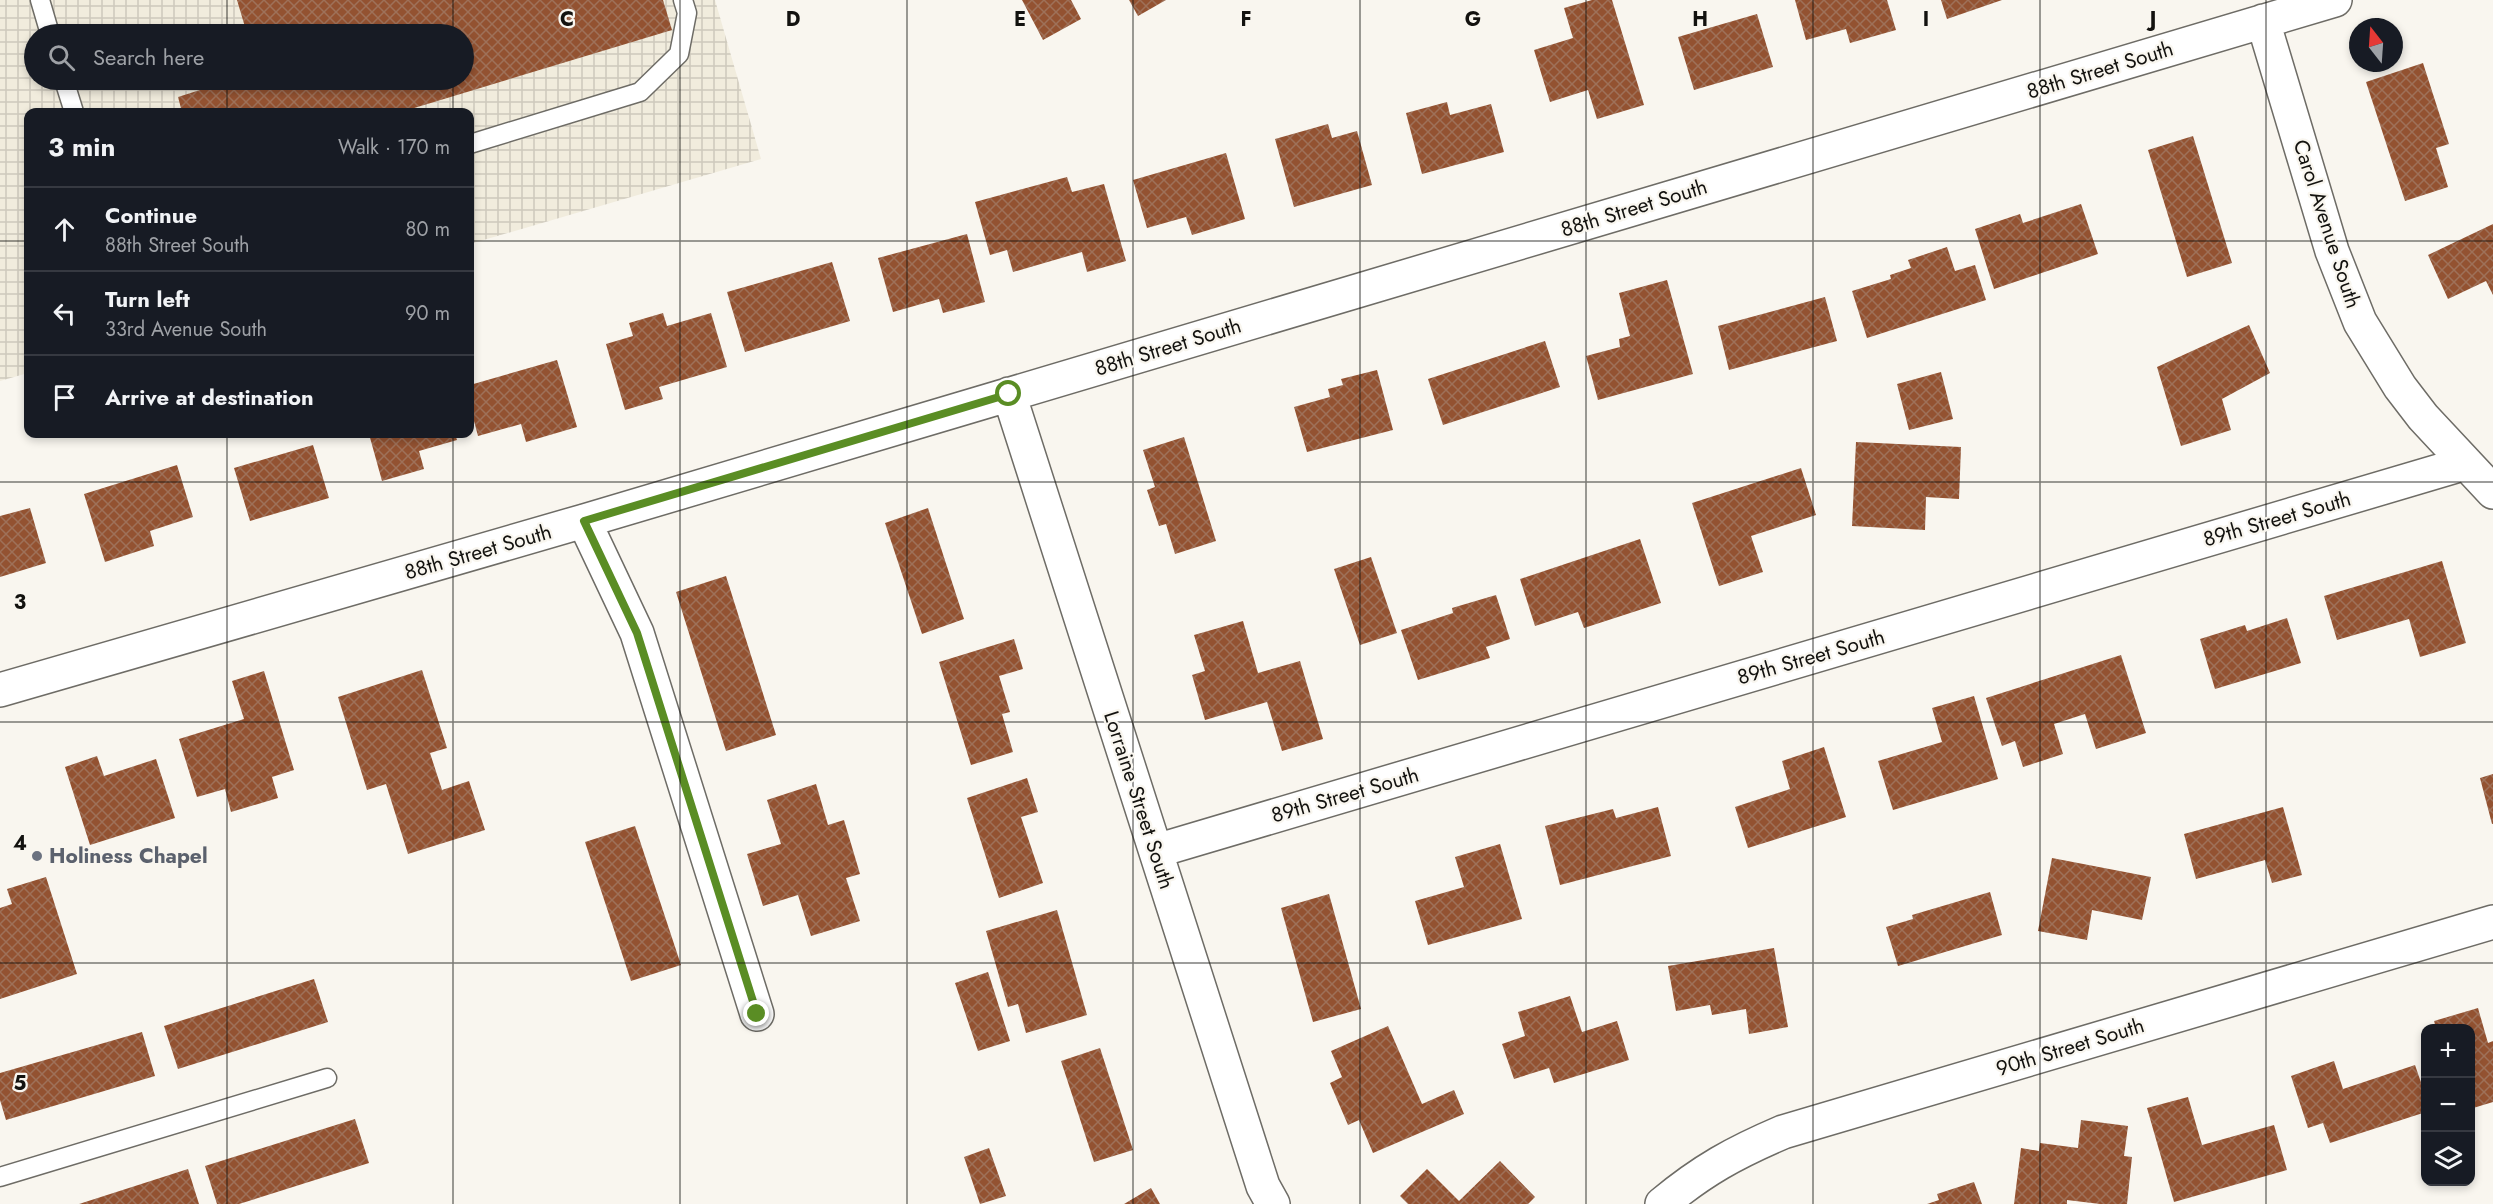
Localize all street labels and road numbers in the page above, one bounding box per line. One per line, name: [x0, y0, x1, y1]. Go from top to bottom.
street label: 88th Street South: [2023, 33, 2177, 107]
street label: Carol Avenue South: [2286, 136, 2368, 312]
street label: 88th Street South: [1557, 171, 1711, 245]
street label: 88th Street South: [1091, 310, 1245, 384]
street label: 89th Street South: [2200, 484, 2354, 554]
street label: 88th Street South: [401, 517, 555, 587]
street label: 89th Street South: [1734, 622, 1888, 692]
street label: Lorraine Street South: [1096, 707, 1182, 893]
street label: 89th Street South: [1268, 760, 1422, 830]
street label: 90th Street South: [1992, 1010, 2148, 1084]

